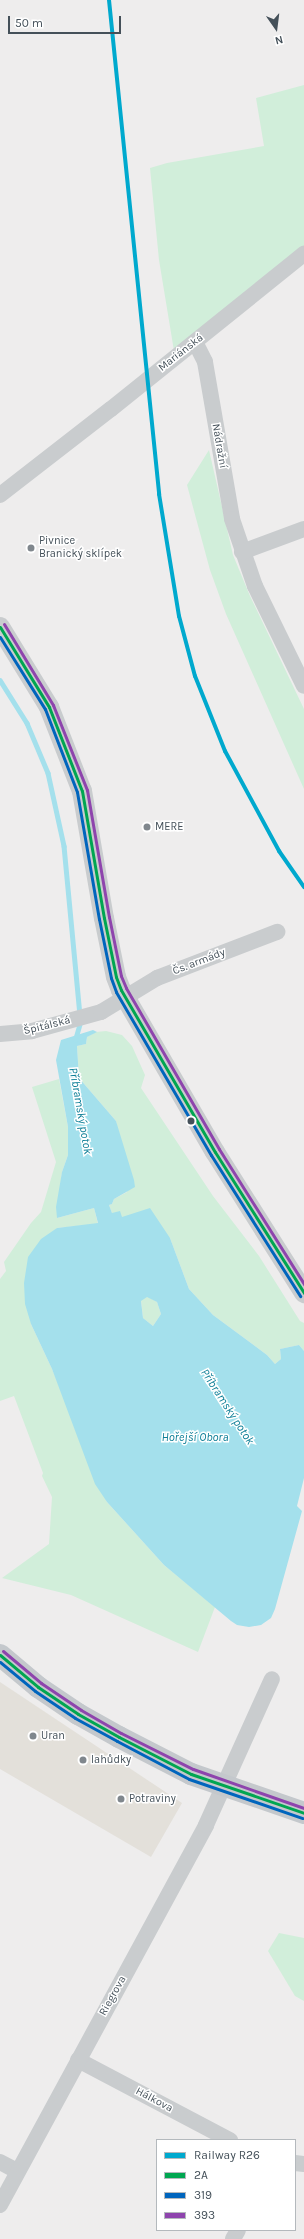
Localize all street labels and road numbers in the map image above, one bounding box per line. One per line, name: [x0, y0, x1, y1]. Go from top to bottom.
street label: Mariánská: [156, 331, 206, 375]
street label: Nádražní: [209, 423, 229, 469]
street label: Čs. armády: [171, 946, 227, 978]
street label: Špitálská: [22, 1014, 72, 1038]
street label: Riegrova: [97, 1974, 129, 2018]
street label: Hálkova: [133, 2085, 175, 2115]

